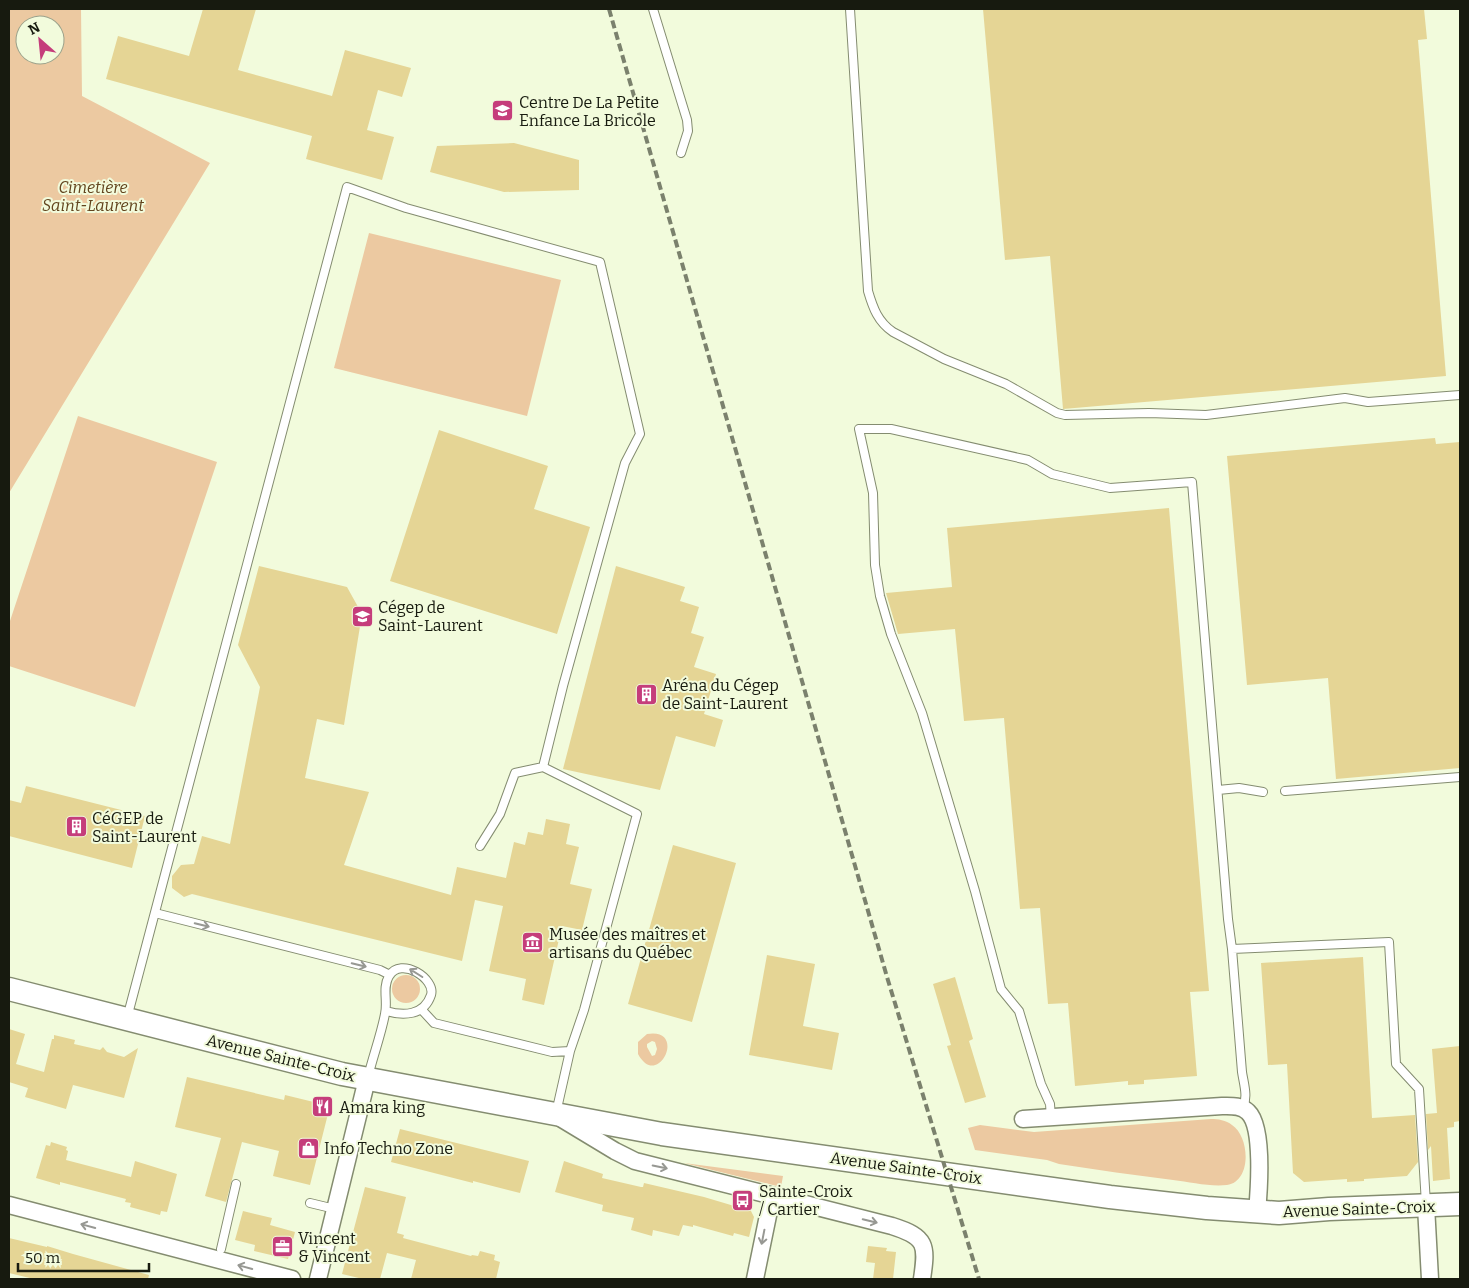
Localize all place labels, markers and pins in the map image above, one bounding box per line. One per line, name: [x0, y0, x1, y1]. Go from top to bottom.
place label: Centre De La Petite Enfance La Bricole: [519, 93, 659, 130]
school or university icon: Centre De La Petite Enfance La Bricole: [491, 99, 515, 123]
place label: Cégep de Saint-Laurent: [378, 598, 483, 635]
school or university icon: Cégep de Saint-Laurent: [350, 604, 374, 628]
place label: Aréna du Cégep de Saint-Laurent: [662, 676, 788, 713]
building icon: Aréna du Cégep de Saint-Laurent: [634, 682, 658, 706]
place label: CéGEP de Saint-Laurent: [92, 809, 197, 846]
building icon: CéGEP de Saint-Laurent: [64, 815, 88, 839]
place label: Musée des maîtres et artisans du Québec: [549, 925, 706, 962]
museum icon: Musée des maîtres et artisans du Québec: [521, 931, 545, 955]
restaurant icon: Amara king: [311, 1095, 335, 1119]
place label: Amara king: [339, 1098, 425, 1117]
shop icon: Info Techno Zone: [296, 1136, 320, 1160]
place label: Info Techno Zone: [324, 1139, 453, 1158]
place label: Sainte-Croix / Cartier: [759, 1182, 853, 1219]
bus stop icon: Sainte-Croix / Cartier: [731, 1188, 755, 1212]
place label: Vincent & Vincent: [298, 1229, 370, 1266]
office icon: Vincent & Vincent: [270, 1235, 294, 1259]

